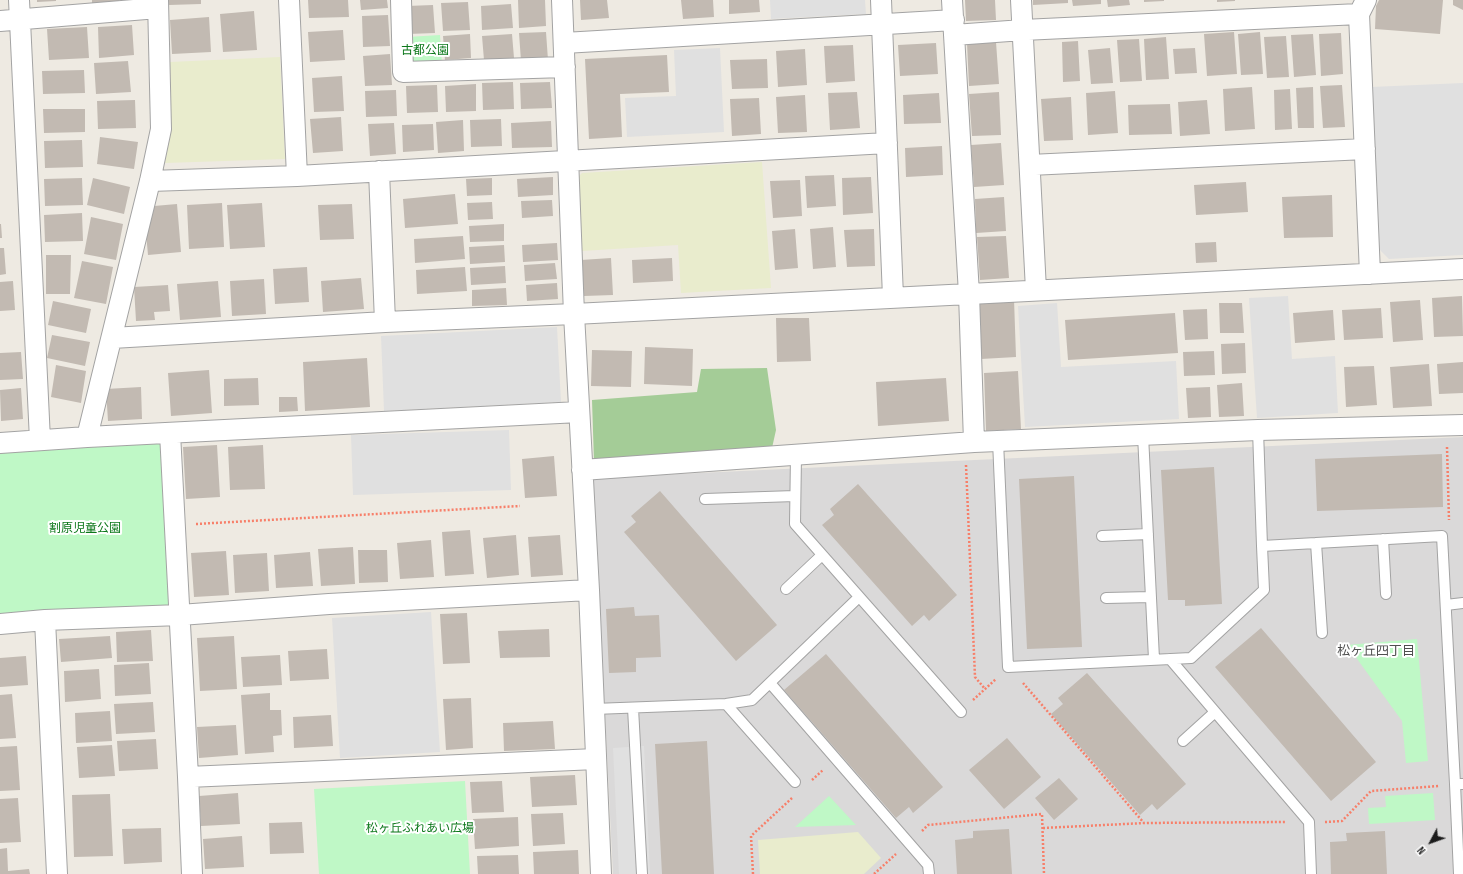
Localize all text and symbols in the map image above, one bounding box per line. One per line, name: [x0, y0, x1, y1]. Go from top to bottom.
park label: 古都公園: [401, 44, 449, 58]
park label: 割原児童公園: [49, 522, 121, 536]
district label: 松ヶ丘四丁目: [1337, 644, 1415, 660]
park label: 松ヶ丘ふれあい広場: [366, 822, 474, 836]
north arrow: [1411, 822, 1451, 862]
text: N: [1415, 844, 1428, 857]

